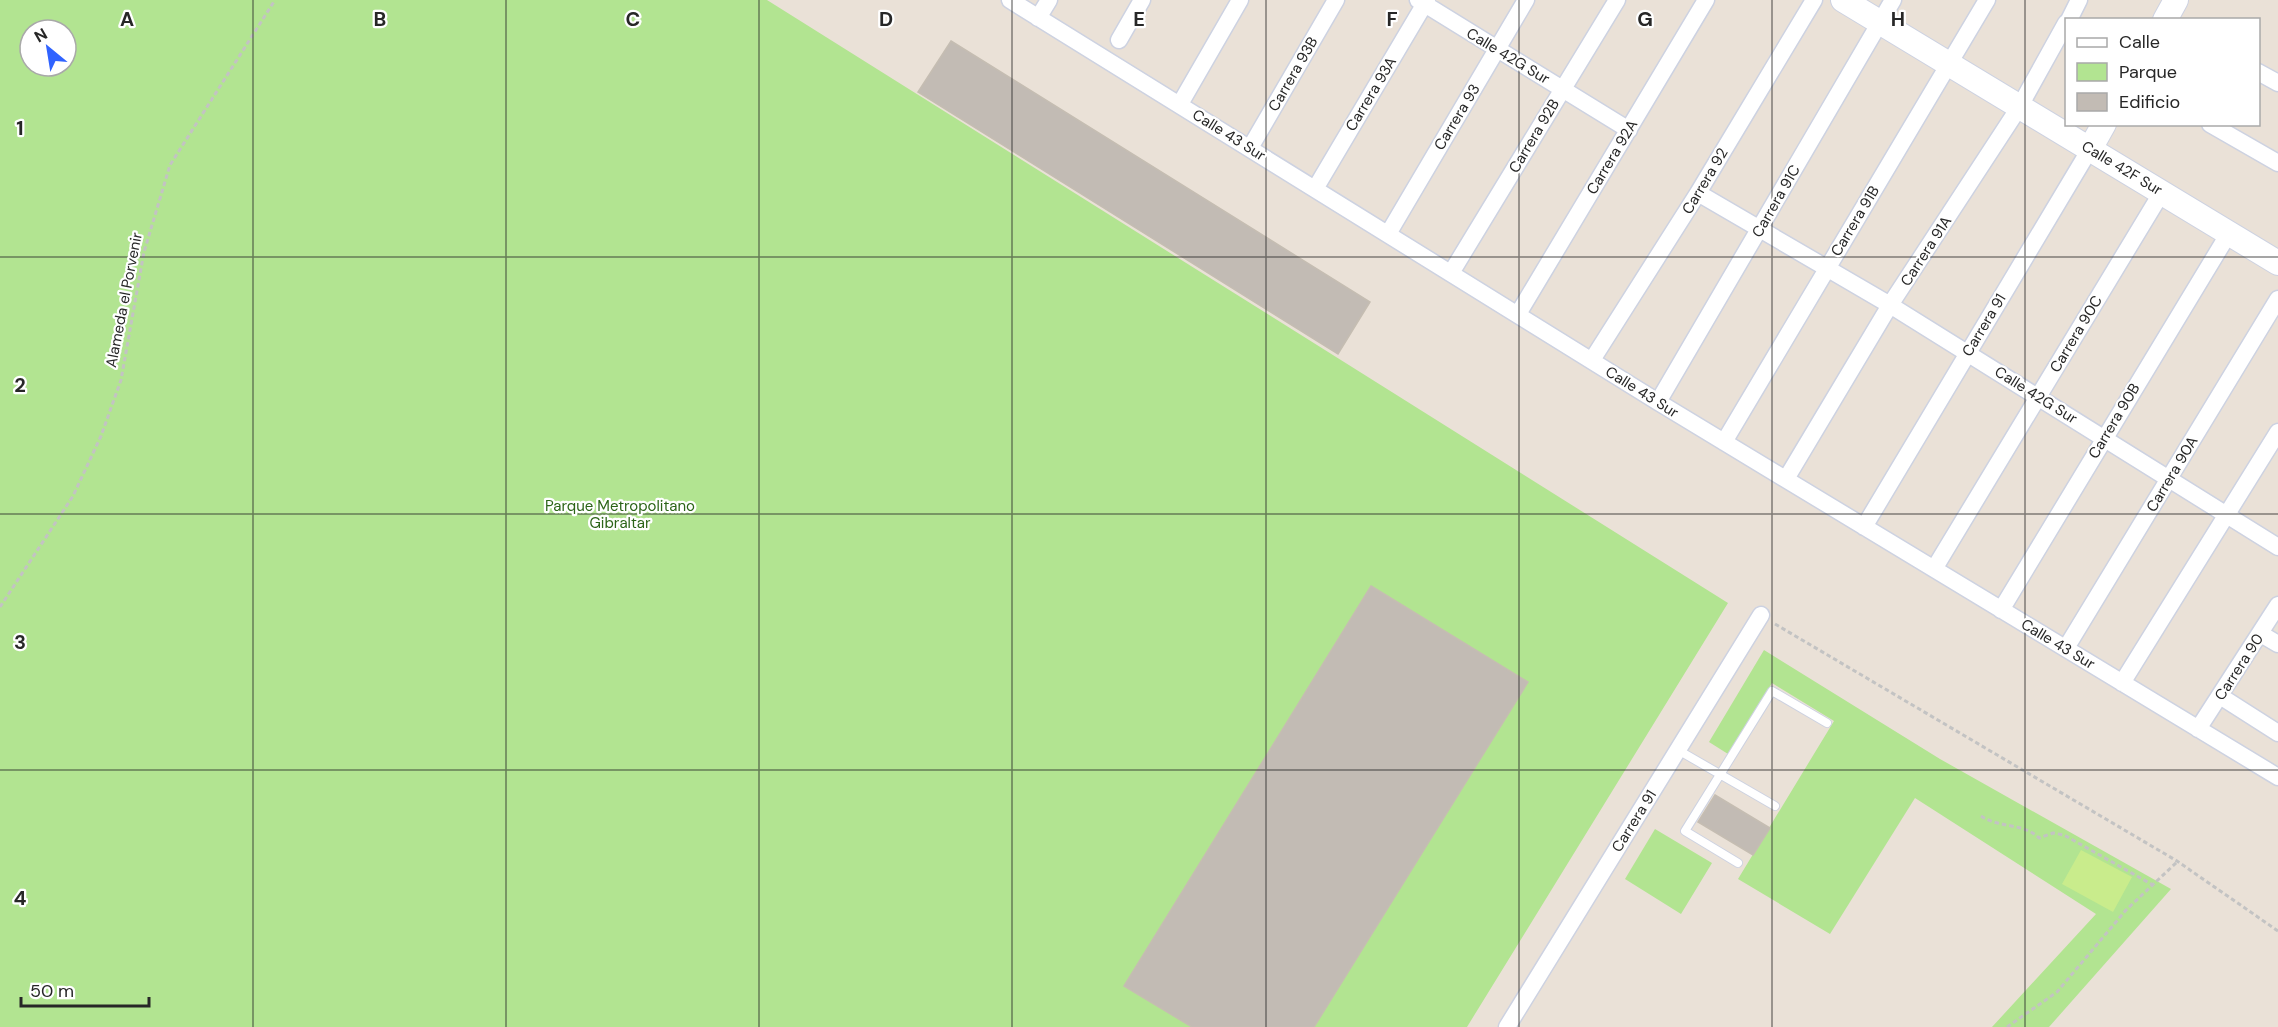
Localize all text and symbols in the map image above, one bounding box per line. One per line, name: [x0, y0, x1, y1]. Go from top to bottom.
text: A: [120, 6, 134, 32]
text: B: [374, 6, 386, 32]
text: C: [626, 6, 640, 32]
text: D: [879, 6, 893, 32]
text: E: [1133, 6, 1145, 32]
text: F: [1386, 6, 1398, 32]
text: G: [1637, 6, 1653, 32]
text: H: [1891, 6, 1905, 32]
north arrow: [18, 18, 78, 78]
legend: [2065, 18, 2260, 126]
text: N: [30, 23, 51, 47]
street label: Calle 42G Sur: [1463, 23, 1554, 89]
text: Calle: [2119, 30, 2160, 54]
street label: Carrera 93B: [1264, 33, 1322, 115]
street label: Carrera 93A: [1341, 53, 1401, 135]
text: Parque: [2119, 60, 2177, 84]
street label: Carrera 93: [1429, 80, 1485, 154]
text: Edificio: [2119, 90, 2180, 114]
street label: Carrera 92B: [1504, 95, 1564, 177]
street label: Calle 43 Sur: [1189, 105, 1270, 166]
text: 1: [16, 115, 24, 141]
street label: Carrera 92A: [1582, 116, 1642, 198]
street label: Calle 42F Sur: [2078, 136, 2166, 200]
street label: Carrera 92: [1677, 144, 1733, 218]
street label: Carrera 91C: [1747, 161, 1805, 241]
street label: Carrera 91B: [1826, 182, 1884, 260]
street label: Carrera 91A: [1896, 212, 1956, 290]
street label: Alameda el Porvenir: [101, 230, 147, 369]
street label: Carrera 91: [1957, 290, 2011, 360]
street label: Carrera 90C: [2045, 292, 2107, 376]
street label: Calle 43 Sur: [1602, 362, 1683, 423]
street label: Calle 42G Sur: [1991, 362, 2082, 429]
text: 2: [14, 372, 26, 398]
street label: Carrera 90B: [2084, 380, 2144, 462]
street label: Carrera 90A: [2142, 432, 2202, 516]
park label: Parque Metropolitano Gibraltar: [545, 496, 695, 533]
street label: Calle 43 Sur: [2017, 614, 2099, 674]
text: 3: [14, 629, 26, 655]
street label: Carrera 90: [2210, 630, 2268, 704]
street label: Carrera 91: [1607, 786, 1661, 856]
text: 4: [14, 885, 27, 911]
scale bar: [21, 970, 148, 1008]
text: 50 m: [30, 979, 74, 1003]

